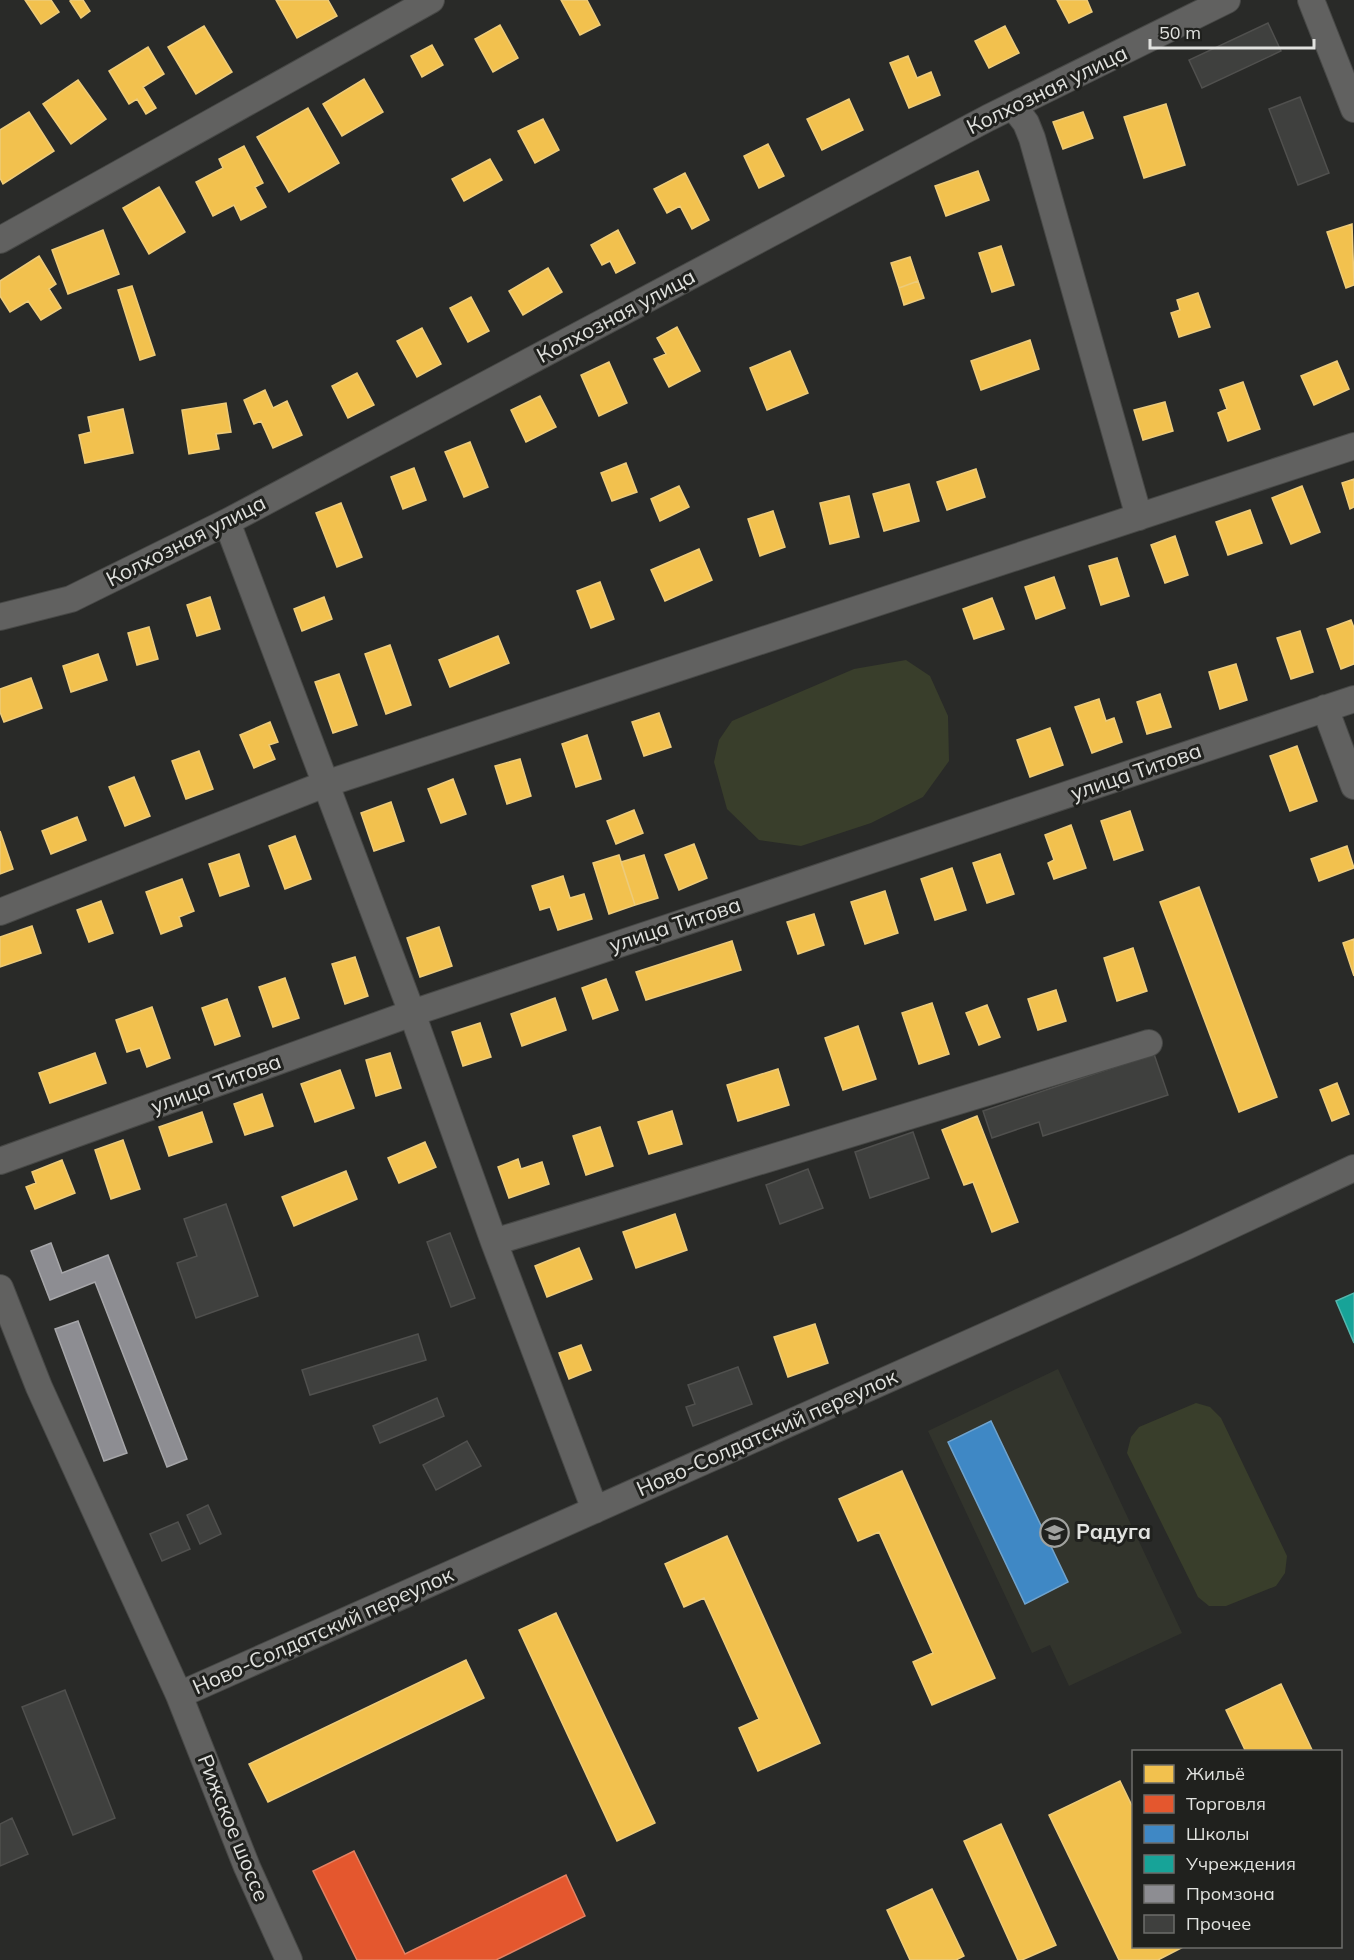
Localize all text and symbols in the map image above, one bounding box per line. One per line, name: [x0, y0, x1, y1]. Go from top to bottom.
scale bar: [1150, 12, 1314, 50]
text: 50 m: [1159, 21, 1201, 44]
street label: Колхозная улица: [962, 39, 1131, 139]
street label: Колхозная улица: [532, 262, 699, 368]
street label: Колхозная улица: [101, 489, 270, 592]
street label: улица Титова: [1067, 737, 1204, 806]
street label: улица Титова: [606, 891, 744, 958]
street label: улица Титова: [147, 1048, 284, 1119]
street label: Ново-Солдатский переулок: [632, 1362, 902, 1501]
school or university icon: Радуга: [1039, 1516, 1071, 1548]
place label: Радуга: [1076, 1518, 1151, 1544]
street label: Ново-Солдатский переулок: [188, 1560, 458, 1699]
street label: Рижское шоссе: [193, 1750, 275, 1905]
legend: [1132, 1750, 1342, 1948]
text: Жильё: [1186, 1762, 1245, 1785]
text: Торговля: [1186, 1792, 1266, 1815]
text: Школы: [1186, 1822, 1249, 1845]
text: Учреждения: [1185, 1852, 1296, 1875]
text: Промзона: [1186, 1882, 1275, 1905]
text: Прочее: [1186, 1912, 1251, 1935]

